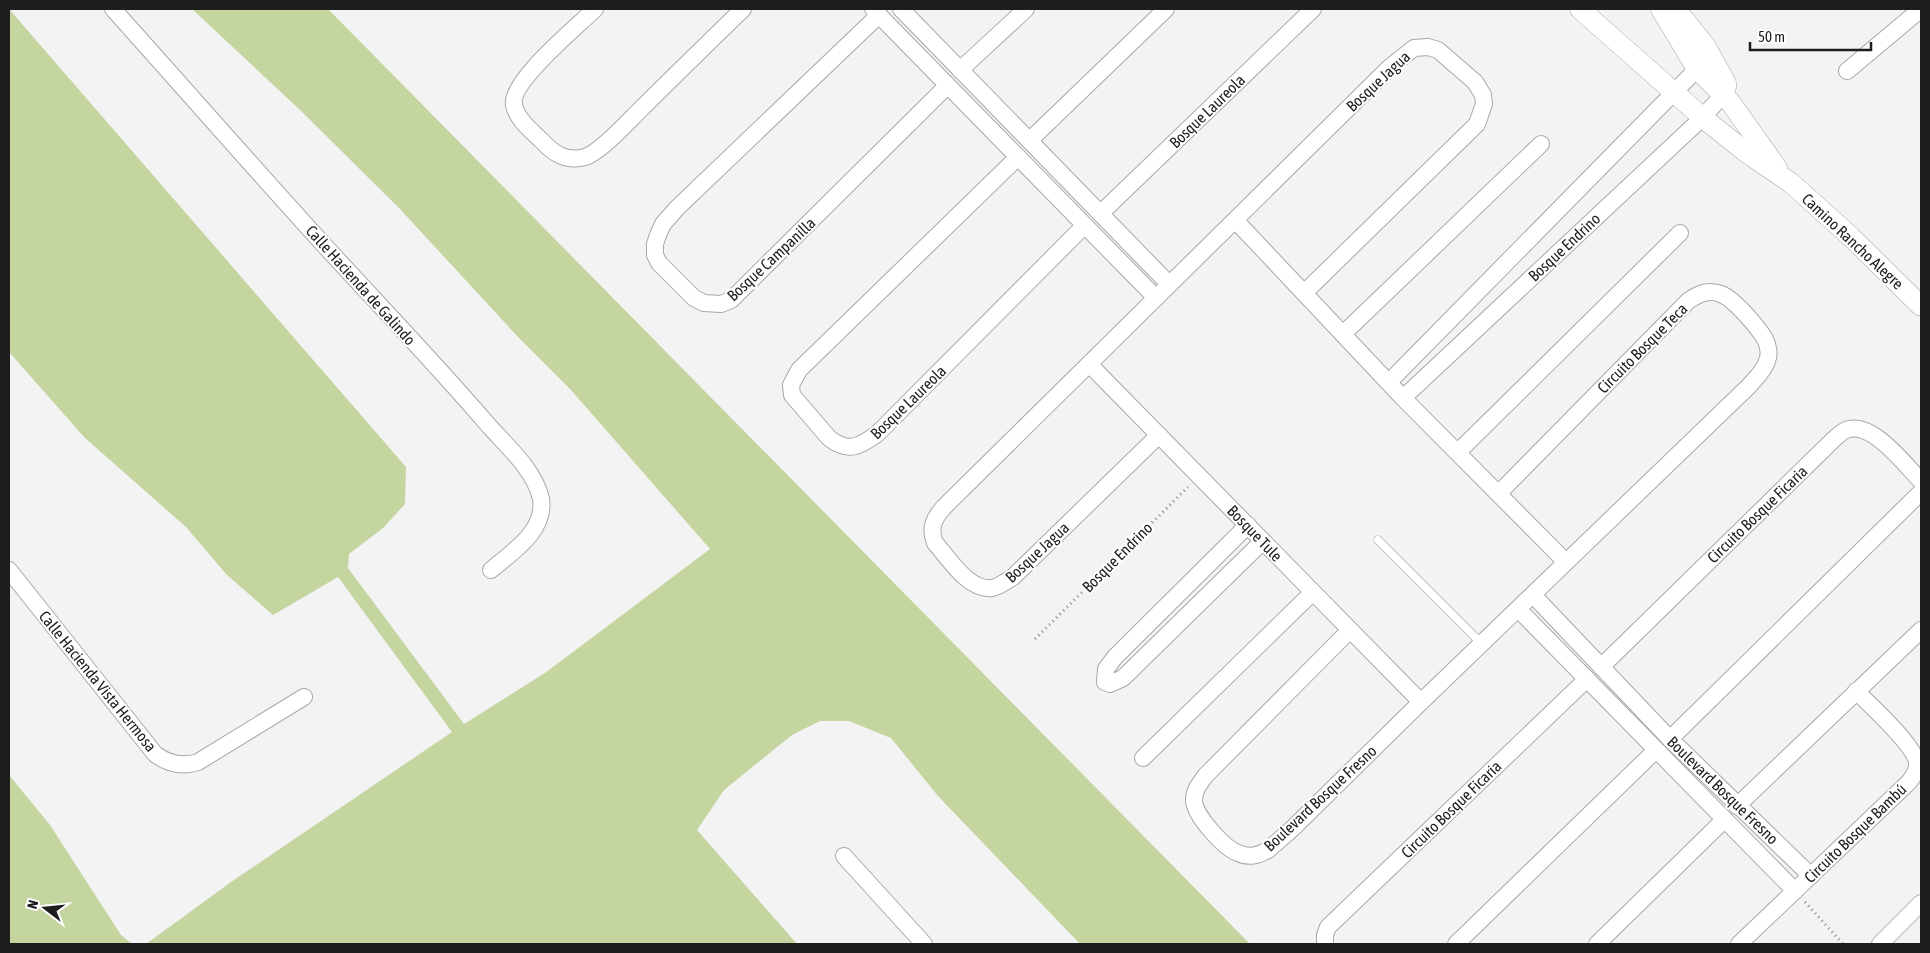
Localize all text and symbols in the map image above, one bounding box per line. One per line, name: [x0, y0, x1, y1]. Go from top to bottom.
scale bar: [1750, 20, 1871, 52]
text: 50 m: [1758, 28, 1785, 45]
street label: Bosque Jagua: [1343, 47, 1414, 116]
street label: Bosque Laureola: [1166, 70, 1249, 152]
street label: Camino Rancho Alegre: [1798, 189, 1907, 293]
street label: Bosque Endrino: [1524, 209, 1604, 285]
street label: Bosque Campanilla: [723, 214, 820, 305]
street label: Calle Hacienda de Galindo: [303, 221, 419, 349]
street label: Circuito Bosque Teca: [1593, 299, 1691, 397]
street label: Bosque Laureola: [867, 361, 950, 443]
street label: Circuito Bosque Ficaria: [1703, 462, 1811, 567]
street label: Bosque Tule: [1223, 501, 1286, 565]
street label: Bosque Jagua: [1002, 518, 1073, 587]
street label: Bosque Endrino: [1078, 518, 1156, 596]
street label: Calle Hacienda Vista Hermosa: [36, 607, 160, 755]
street label: Boulevard Bosque Fresno: [1663, 732, 1782, 848]
street label: Boulevard Bosque Fresno: [1260, 741, 1381, 855]
street label: Circuito Bosque Ficaria: [1397, 757, 1505, 862]
street label: Circuito Bosque Bambú: [1800, 780, 1910, 887]
north arrow: [20, 883, 70, 933]
text: N: [24, 898, 41, 911]

